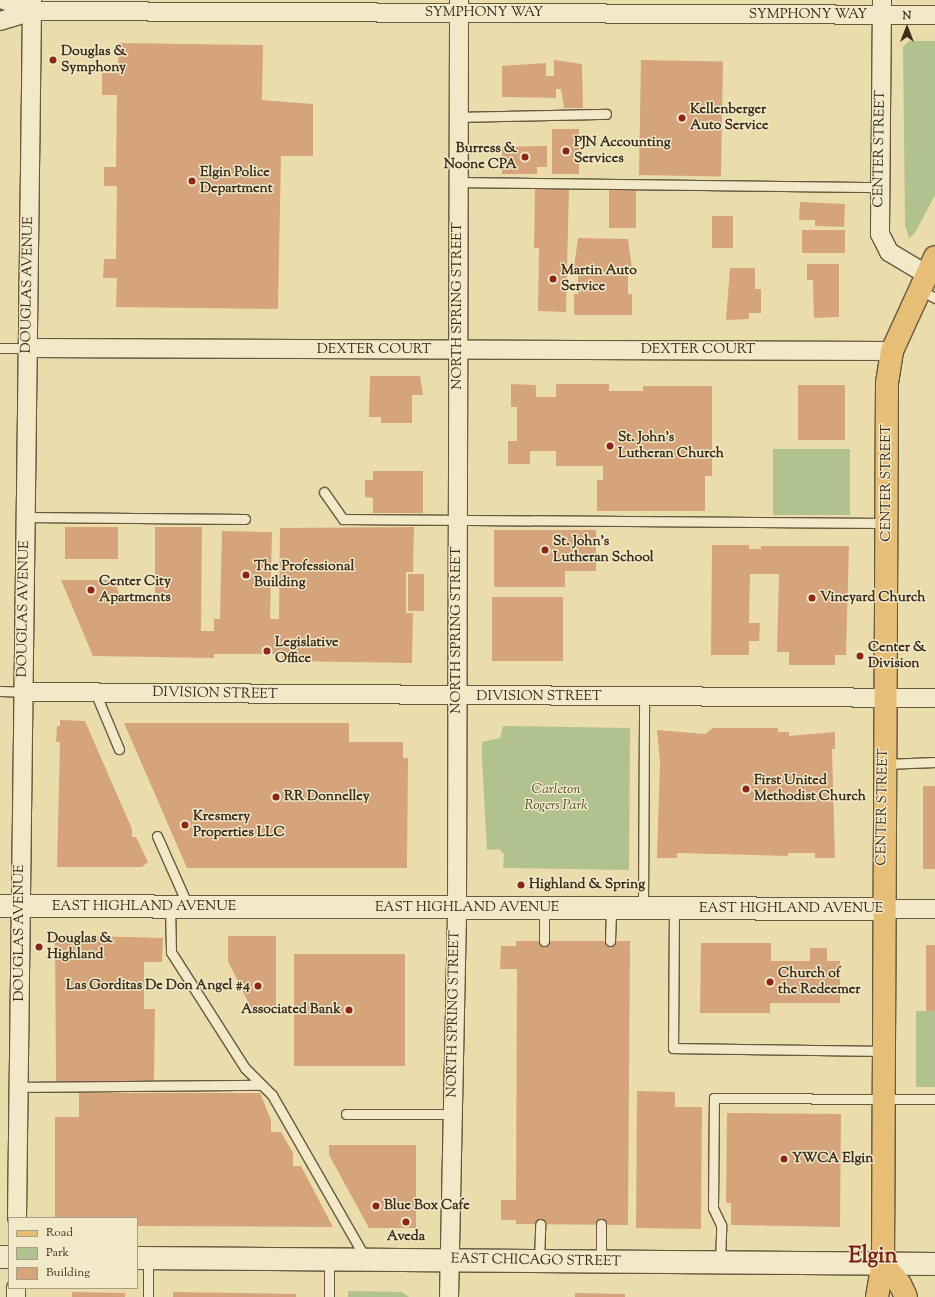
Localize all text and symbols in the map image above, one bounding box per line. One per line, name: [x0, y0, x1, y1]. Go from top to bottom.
street label: SYMPHONY WAY: [425, 5, 543, 21]
street label: SYMPHONY WAY: [749, 7, 867, 23]
north arrow: [887, 8, 927, 48]
text: N: [903, 8, 911, 24]
place label: Douglas & Symphony: [61, 44, 127, 76]
marker: Douglas & Symphony: [48, 55, 58, 65]
street label: CENTER STREET: [871, 90, 889, 208]
place label: Kellenberger Auto Service: [690, 102, 769, 134]
marker: Kellenberger Auto Service: [677, 113, 687, 123]
place label: PJN Accounting Services: [574, 135, 671, 168]
place label: Burress & Noone CPA: [444, 141, 517, 174]
marker: PJN Accounting Services: [561, 146, 571, 156]
marker: Burress & Noone CPA: [520, 152, 530, 162]
place label: Elgin Police Department: [200, 165, 272, 198]
marker: Elgin Police Department: [187, 176, 197, 186]
street label: DOUGLAS AVENUE: [18, 216, 38, 354]
street label: NORTH SPRING STREET: [450, 222, 466, 390]
place label: Martin Auto Service: [561, 263, 637, 296]
marker: Martin Auto Service: [548, 274, 558, 284]
street label: DEXTER COURT: [317, 342, 431, 358]
street label: DEXTER COURT: [641, 342, 755, 358]
street label: CENTER STREET: [879, 424, 895, 542]
place label: St. John's Lutheran Church: [618, 430, 724, 462]
marker: St. John's Lutheran Church: [605, 441, 615, 451]
place label: St. John's Lutheran School: [553, 534, 654, 566]
street label: DOUGLAS AVENUE: [14, 540, 34, 678]
marker: St. John's Lutheran School: [540, 545, 550, 555]
street label: NORTH SPRING STREET: [449, 546, 465, 714]
place label: The Professional Building: [254, 559, 354, 592]
marker: The Professional Building: [241, 570, 251, 580]
place label: Center City Apartments: [99, 574, 171, 606]
marker: Center City Apartments: [86, 585, 96, 595]
place label: Vineyard Church: [820, 590, 925, 606]
marker: Vineyard Church: [807, 593, 817, 603]
place label: Legislative Office: [275, 635, 339, 668]
place label: Center & Division: [868, 640, 926, 672]
marker: Legislative Office: [262, 646, 272, 656]
marker: Center & Division: [855, 651, 865, 661]
street label: DIVISION STREET: [152, 685, 278, 703]
street label: DIVISION STREET: [476, 689, 602, 705]
street label: CENTER STREET: [874, 748, 892, 866]
place label: First United Methodist Church: [754, 773, 866, 806]
park label: Carleton Rogers Park: [525, 782, 587, 814]
marker: First United Methodist Church: [741, 784, 751, 794]
place label: RR Donnelley: [284, 789, 370, 805]
marker: RR Donnelley: [271, 792, 281, 802]
place label: Kresmery Properties LLC: [193, 809, 285, 842]
marker: Kresmery Properties LLC: [180, 820, 190, 830]
street label: DOUGLAS AVENUE: [12, 864, 28, 1002]
place label: Highland & Spring: [529, 877, 645, 893]
marker: Highland & Spring: [516, 880, 526, 890]
street label: EAST HIGHLAND AVENUE: [52, 899, 236, 915]
street label: EAST HIGHLAND AVENUE: [375, 900, 559, 916]
street label: EAST HIGHLAND AVENUE: [699, 901, 883, 917]
street label: NORTH SPRING STREET: [444, 930, 464, 1098]
place label: Douglas & Highland: [47, 931, 113, 964]
marker: Douglas & Highland: [34, 942, 44, 952]
place label: Church of the Redeemer: [778, 966, 861, 998]
marker: Church of the Redeemer: [765, 977, 775, 987]
place label: Las Gorditas De Don Angel #4: [66, 978, 250, 994]
marker: Las Gorditas De Don Angel #4: [253, 981, 263, 991]
place label: Associated Bank: [241, 1002, 341, 1018]
marker: Associated Bank: [344, 1005, 354, 1015]
place label: YWCA Elgin: [792, 1151, 874, 1167]
marker: YWCA Elgin: [779, 1154, 789, 1164]
place label: Blue Box Cafe: [384, 1198, 470, 1214]
marker: Blue Box Cafe: [371, 1201, 381, 1211]
legend: [8, 1217, 138, 1289]
marker: Aveda: [401, 1217, 411, 1227]
text: Road: [46, 1224, 73, 1242]
place label: Aveda: [387, 1229, 425, 1245]
text: Park: [46, 1244, 69, 1262]
district label: Elgin: [848, 1245, 898, 1271]
street label: EAST CHICAGO STREET: [451, 1251, 621, 1271]
text: Building: [46, 1264, 90, 1282]

